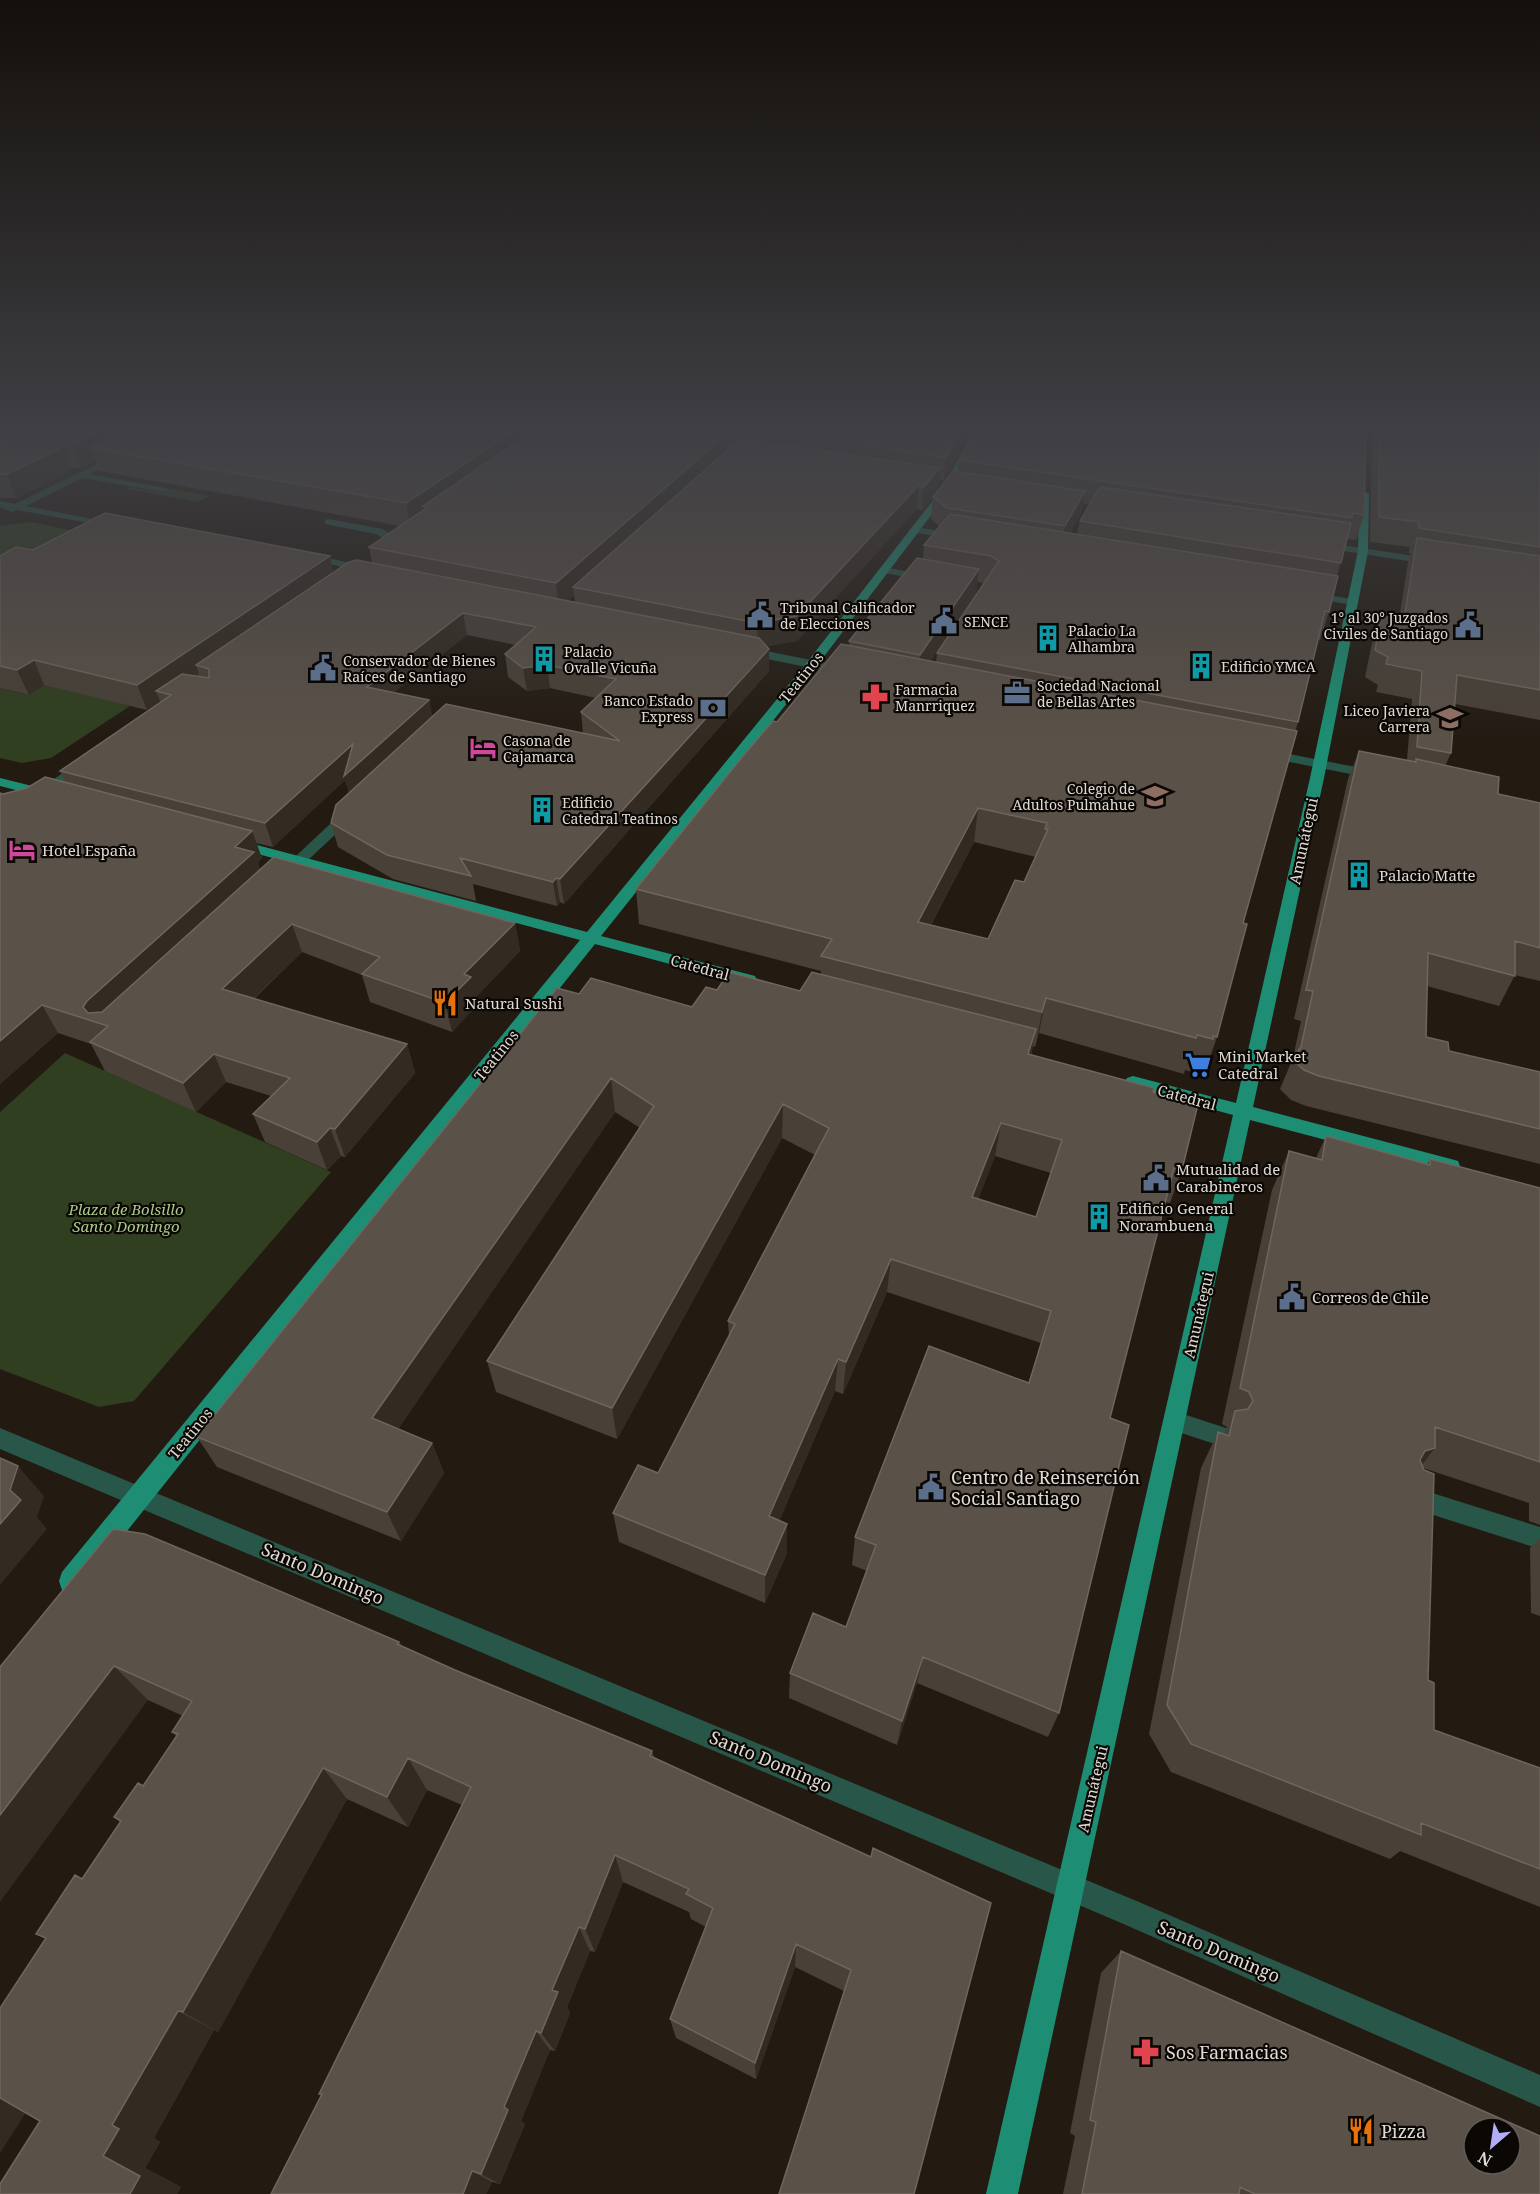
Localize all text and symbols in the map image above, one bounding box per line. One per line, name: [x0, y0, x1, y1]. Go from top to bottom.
place label: Tribunal Calificador de Elecciones: [780, 598, 915, 633]
public building icon: Tribunal Calificador de Elecciones: [745, 600, 775, 630]
public building icon: SENCE: [929, 606, 959, 636]
place label: 1° al 30° Juzgados Civiles de Santiago: [1323, 608, 1448, 643]
public building icon: 1° al 30° Juzgados Civiles de Santiago: [1453, 610, 1483, 640]
place label: SENCE: [964, 612, 1009, 631]
place label: Palacio La Alhambra: [1068, 621, 1136, 656]
building icon: Palacio La Alhambra: [1033, 623, 1063, 653]
place label: Palacio Ovalle Vicuña: [564, 642, 657, 677]
building icon: Palacio Ovalle Vicuña: [529, 644, 559, 674]
street label: Teatinos: [774, 647, 828, 707]
place label: Conservador de Bienes Raíces de Santiago: [343, 651, 496, 686]
building icon: Edificio YMCA: [1186, 651, 1216, 681]
public building icon: Conservador de Bienes Raíces de Santiago: [308, 653, 338, 683]
place label: Edificio YMCA: [1221, 657, 1316, 676]
place label: Sociedad Nacional de Bellas Artes: [1037, 676, 1160, 711]
office icon: Sociedad Nacional de Bellas Artes: [1002, 678, 1032, 708]
place label: Farmacia Manrriquez: [895, 680, 975, 715]
pharmacy icon: Farmacia Manrriquez: [860, 682, 890, 712]
place label: Banco Estado Express: [604, 691, 693, 726]
bank icon: Banco Estado Express: [698, 693, 728, 723]
place label: Liceo Javiera Carrera: [1344, 701, 1430, 736]
school or university icon: Liceo Javiera Carrera: [1435, 703, 1465, 733]
place label: Casona de Cajamarca: [503, 731, 574, 766]
hotel icon: Casona de Cajamarca: [468, 733, 498, 763]
place label: Colegio de Adultos Pulmahue: [1013, 779, 1135, 814]
school or university icon: Colegio de Adultos Pulmahue: [1140, 781, 1170, 811]
place label: Edificio Catedral Teatinos: [562, 793, 678, 828]
building icon: Edificio Catedral Teatinos: [527, 795, 557, 825]
street label: Amunátegui: [1284, 796, 1322, 886]
hotel icon: Hotel España: [7, 835, 37, 865]
place label: Hotel España: [42, 840, 136, 860]
building icon: Palacio Matte: [1344, 860, 1374, 890]
place label: Palacio Matte: [1379, 865, 1475, 885]
street label: Catedral: [668, 950, 732, 985]
restaurant icon: Natural Sushi: [430, 988, 460, 1018]
place label: Natural Sushi: [465, 993, 562, 1013]
street label: Teatinos: [469, 1025, 523, 1085]
place label: Mini Market Catedral: [1218, 1046, 1307, 1083]
supermarket icon: Mini Market Catedral: [1183, 1050, 1213, 1080]
street label: Catedral: [1155, 1080, 1219, 1115]
place label: Mutualidad de Carabineros: [1176, 1159, 1280, 1196]
public building icon: Mutualidad de Carabineros: [1141, 1163, 1171, 1193]
place label: Edificio General Norambuena: [1119, 1198, 1234, 1235]
park label: Plaza de Bolsillo Santo Domingo: [67, 1199, 184, 1236]
building icon: Edificio General Norambuena: [1084, 1202, 1114, 1232]
street label: Amunátegui: [1178, 1270, 1218, 1360]
public building icon: Correos de Chile: [1277, 1282, 1307, 1312]
place label: Correos de Chile: [1312, 1287, 1429, 1307]
street label: Teatinos: [163, 1403, 217, 1463]
place label: Centro de Reinserción Social Santiago: [951, 1465, 1141, 1510]
public building icon: Centro de Reinserción Social Santiago: [916, 1472, 946, 1502]
street label: Santo Domingo: [258, 1536, 388, 1610]
street label: Santo Domingo: [706, 1724, 836, 1798]
street label: Amunátegui: [1072, 1744, 1112, 1834]
street label: Santo Domingo: [1154, 1914, 1284, 1988]
pharmacy icon: Sos Farmacias: [1131, 2037, 1161, 2067]
place label: Sos Farmacias: [1166, 2040, 1288, 2064]
restaurant icon: Pizza: [1346, 2116, 1376, 2146]
north arrow: [1462, 2116, 1522, 2176]
place label: Pizza: [1381, 2119, 1426, 2143]
text: N: [1474, 2146, 1496, 2172]

